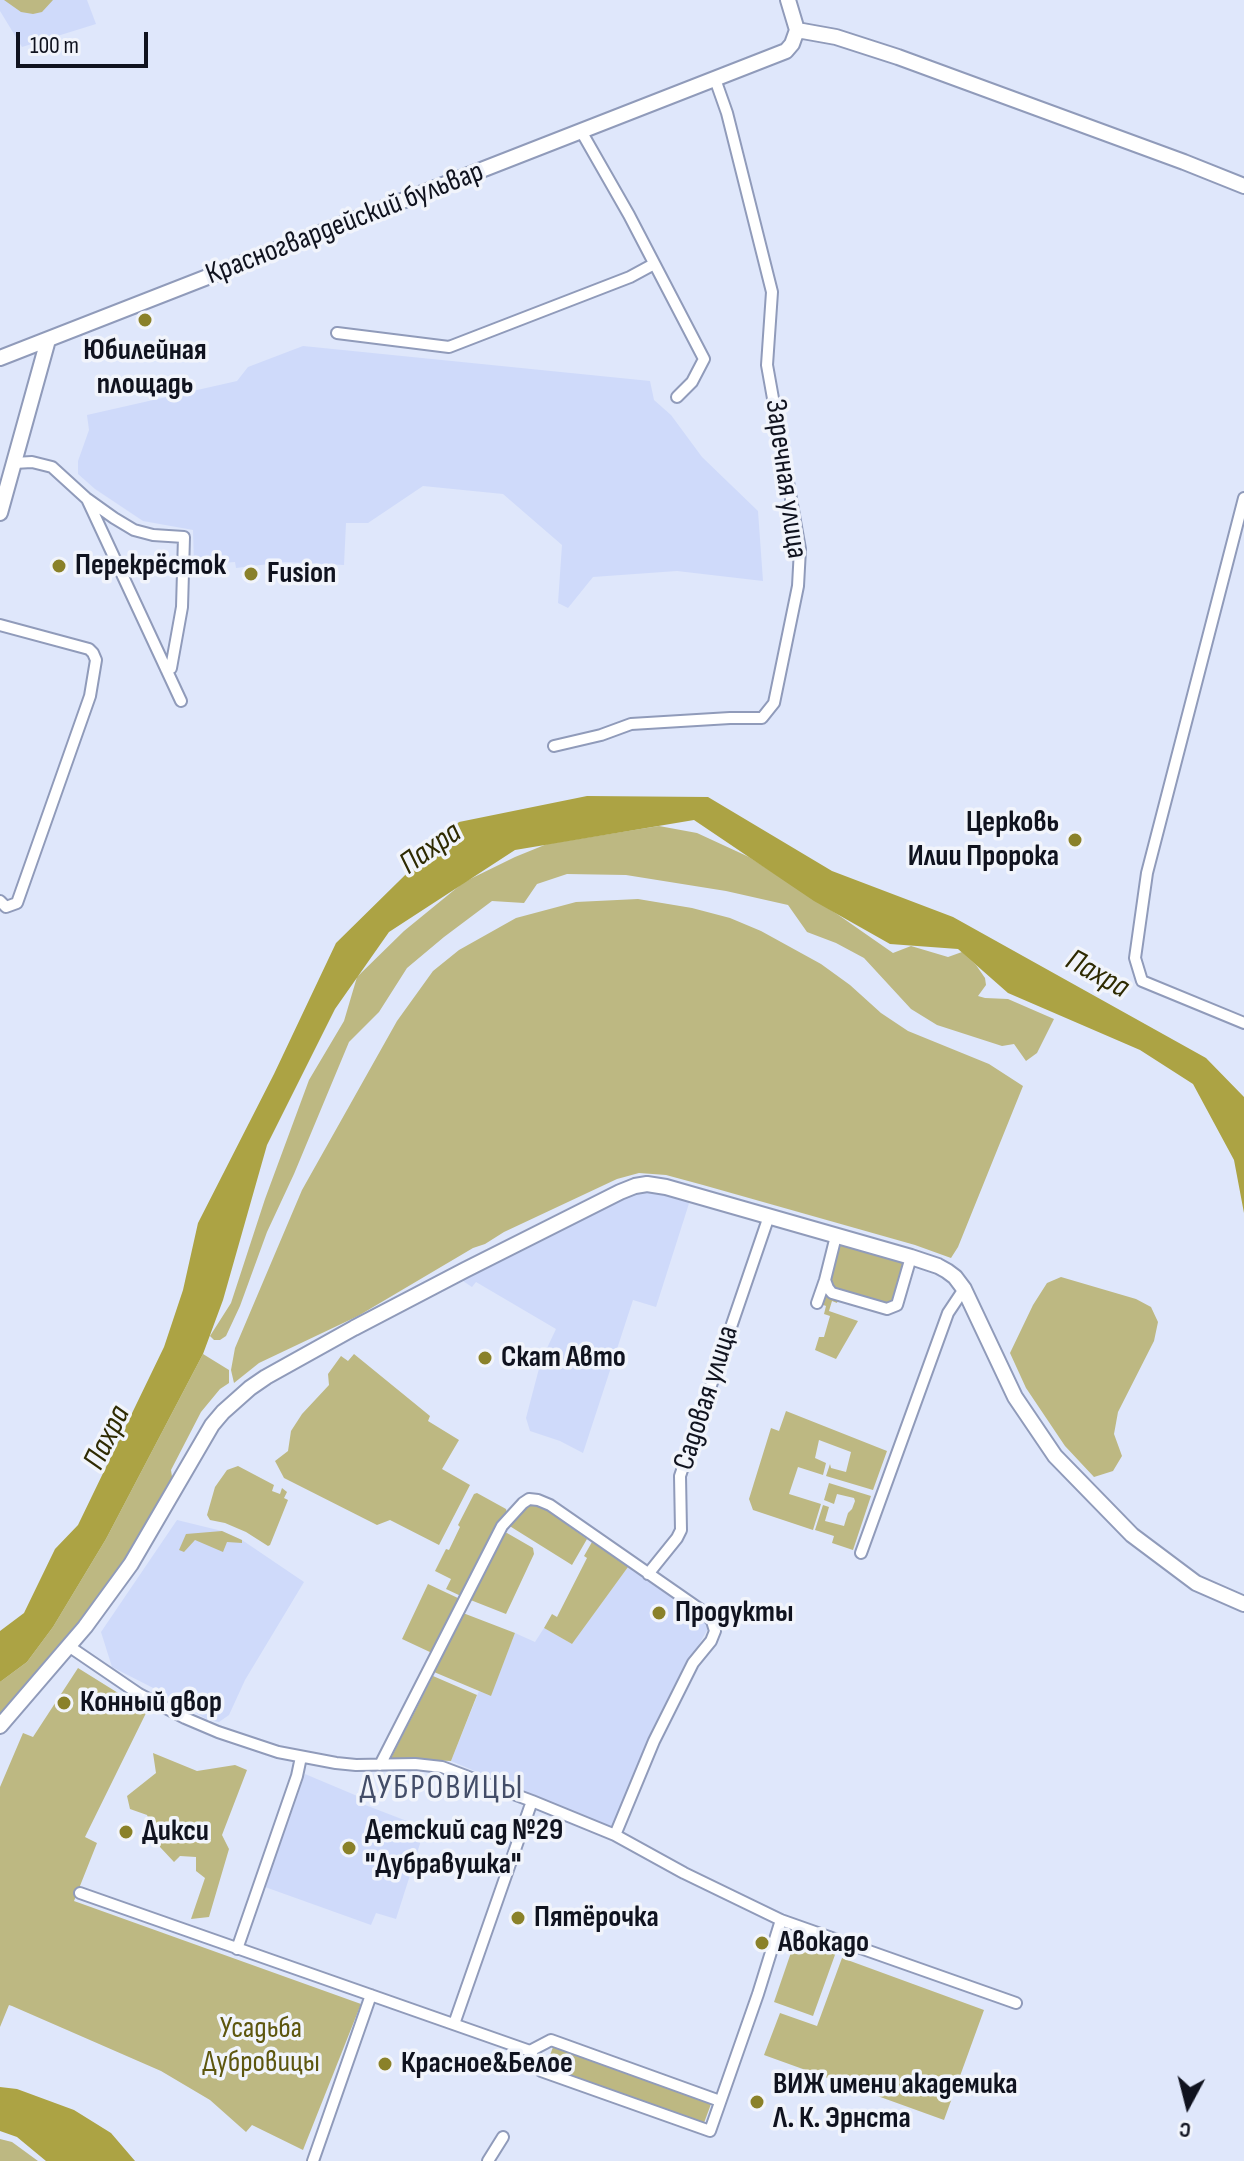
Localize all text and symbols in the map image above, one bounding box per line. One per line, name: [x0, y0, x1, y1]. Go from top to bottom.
scale bar: [20, 16, 152, 66]
text: 100 m: [30, 31, 79, 60]
street label: Красногвардейский бульвар: [201, 154, 489, 294]
marker: Юбилейная площадь: [136, 311, 154, 329]
place label: Юбилейная площадь: [83, 333, 207, 404]
street label: Заречная улица: [756, 397, 814, 561]
place label: Перекрёсток: [75, 548, 226, 584]
place label: Fusion: [267, 556, 336, 592]
marker: Перекрёсток: [50, 557, 68, 575]
marker: Fusion: [242, 565, 260, 583]
place label: Церковь Илии Пророка: [908, 805, 1059, 876]
water label: Пахра: [393, 814, 469, 884]
marker: Церковь Илии Пророка: [1066, 831, 1084, 849]
water label: Пахра: [1059, 942, 1135, 1008]
street label: Садовая улица: [667, 1321, 747, 1475]
place label: Скат Авто: [501, 1340, 626, 1376]
marker: Скат Авто: [476, 1349, 494, 1367]
water label: Пахра: [76, 1400, 140, 1476]
place label: Продукты: [675, 1595, 793, 1631]
marker: Продукты: [650, 1604, 668, 1622]
place label: Конный двор: [80, 1685, 222, 1721]
marker: Конный двор: [55, 1694, 73, 1712]
district label: ДУБРОВИЦЫ: [360, 1769, 524, 1809]
place label: Детский сад №29 "Дубравушка": [365, 1813, 563, 1884]
place label: Дикси: [142, 1814, 209, 1850]
marker: Дикси: [117, 1823, 135, 1841]
marker: Детский сад №29 "Дубравушка": [340, 1839, 358, 1857]
place label: Пятёрочка: [534, 1900, 659, 1936]
marker: Пятёрочка: [509, 1909, 527, 1927]
place label: Авокадо: [778, 1925, 869, 1961]
marker: Авокадо: [753, 1934, 771, 1952]
park label: Усадьба Дубровицы: [202, 2011, 320, 2082]
place label: Красное&Белое: [401, 2046, 573, 2082]
marker: Красное&Белое: [376, 2055, 394, 2073]
north arrow: [1148, 2065, 1228, 2145]
place label: ВИЖ имени академика Л. К. Эрнста: [773, 2067, 1018, 2138]
marker: ВИЖ имени академика Л. К. Эрнста: [748, 2093, 766, 2111]
text: С: [1178, 2115, 1192, 2143]

